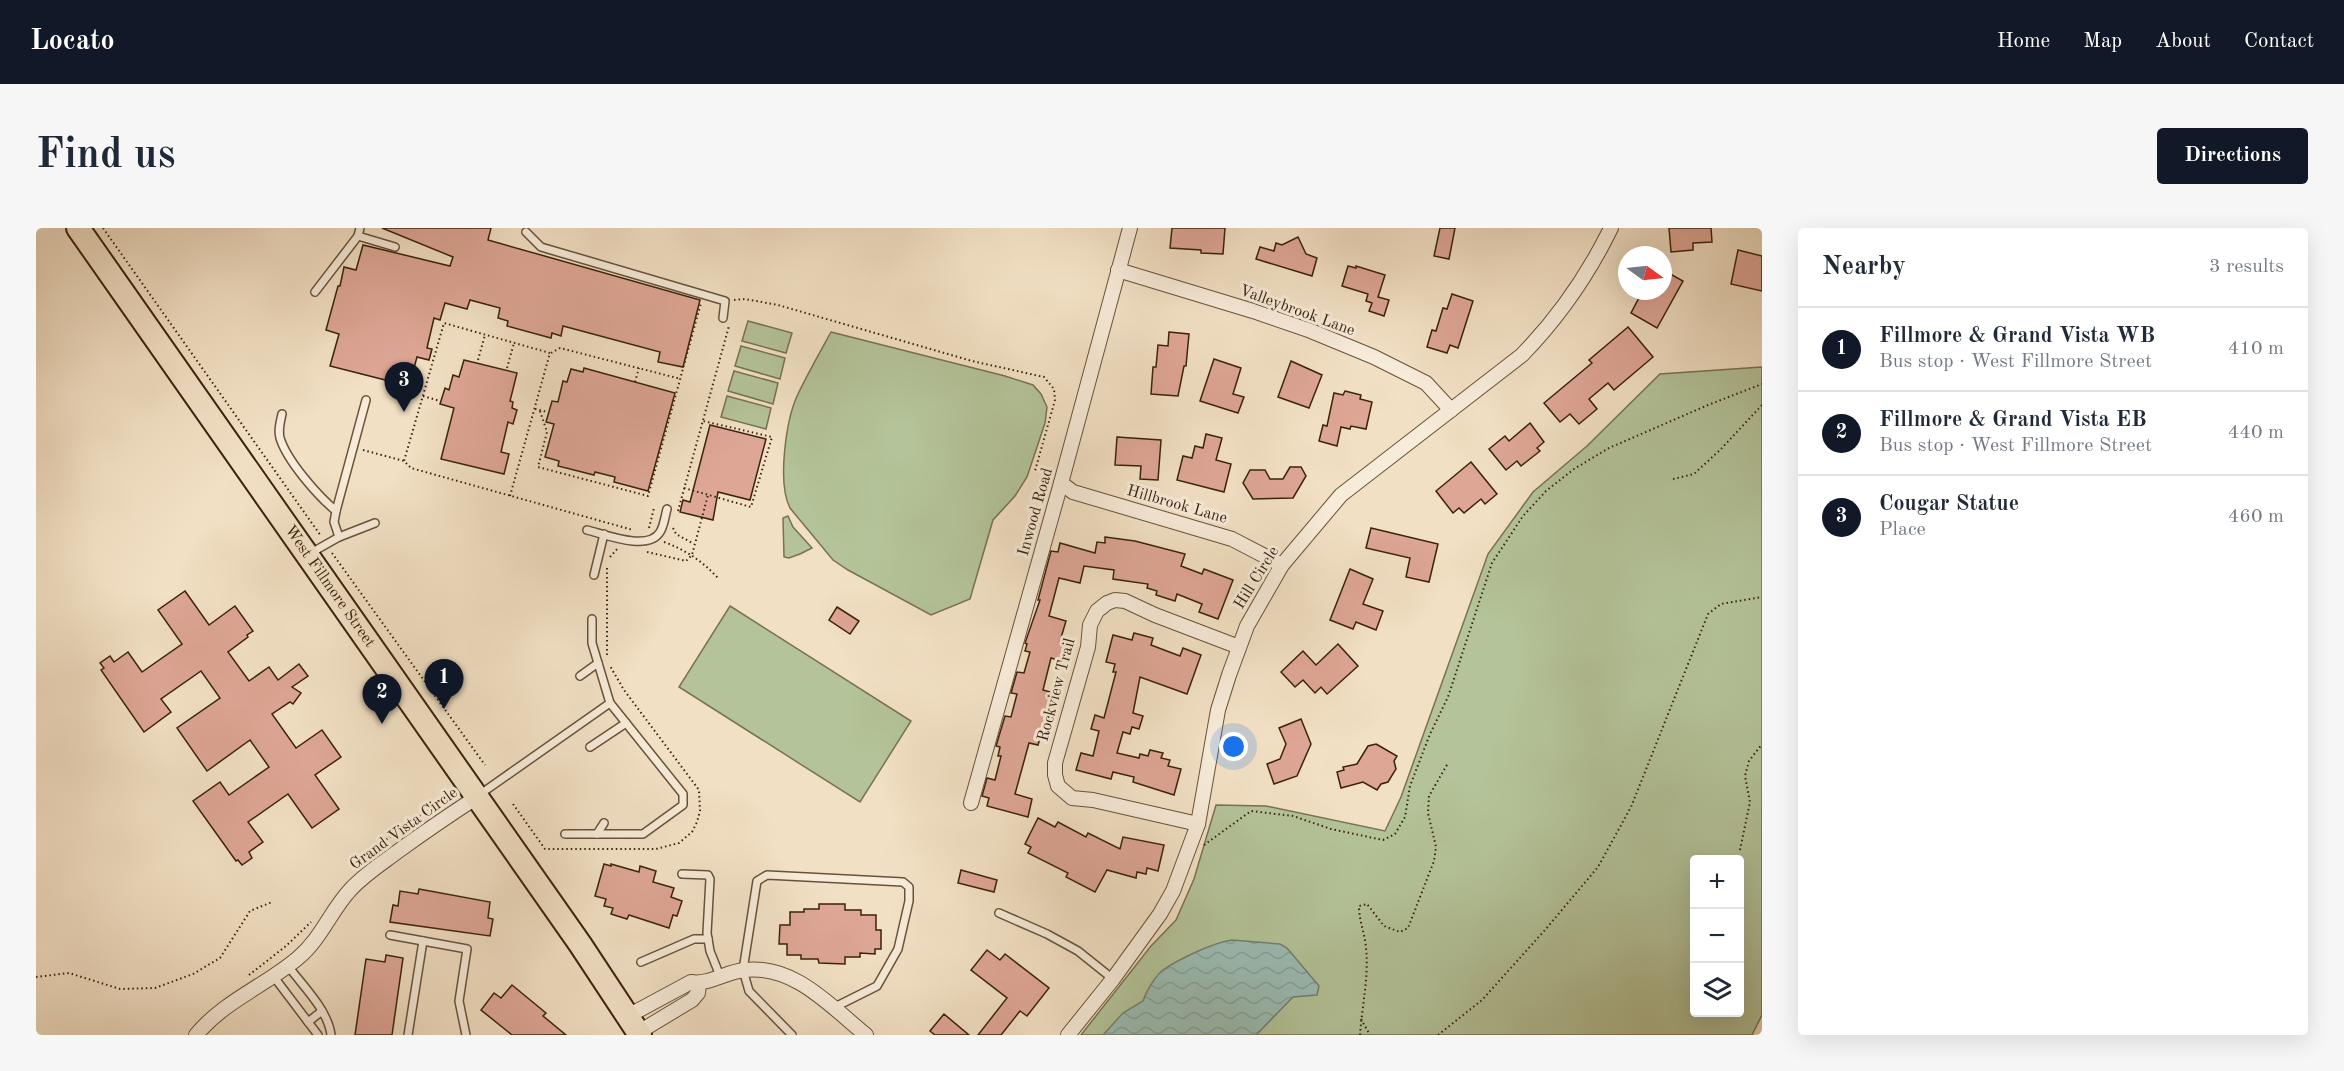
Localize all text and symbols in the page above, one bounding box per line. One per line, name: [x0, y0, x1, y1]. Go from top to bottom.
text: Locato: [30, 28, 115, 56]
text: Home: [1997, 31, 2050, 52]
text: Map: [2083, 31, 2122, 52]
text: About: [2155, 31, 2211, 52]
text: Contact: [2244, 31, 2314, 52]
button: Directions: [2157, 128, 2308, 184]
text: Find us: [36, 135, 175, 177]
north arrow: [1618, 246, 1672, 300]
text: Nearby: [1822, 254, 1906, 280]
text: 3 results: [2209, 257, 2284, 277]
street label: Valleybrook Lane: [1237, 283, 1357, 339]
text: Fillmore & Grand Vista WB: [1879, 325, 2155, 347]
text: 1: [1836, 339, 1847, 359]
text: 410 m: [2228, 339, 2284, 359]
text: Bus stop · West Fillmore Street: [1879, 352, 2152, 372]
pin: 3: [384, 362, 424, 412]
text: Fillmore & Grand Vista EB: [1879, 409, 2147, 431]
text: 2: [1836, 423, 1847, 443]
text: 440 m: [2228, 423, 2284, 443]
text: Bus stop · West Fillmore Street: [1879, 436, 2152, 456]
street label: Inwood Road: [1016, 466, 1056, 558]
street label: Hillbrook Lane: [1125, 483, 1229, 527]
text: Cougar Statue: [1879, 493, 2019, 515]
text: 3: [1836, 507, 1847, 527]
text: 460 m: [2228, 507, 2284, 527]
text: Place: [1879, 520, 1926, 540]
street label: West Fillmore Street: [281, 523, 378, 651]
street label: Hill Circle: [1232, 544, 1282, 612]
street label: Rockview Trail: [1036, 637, 1078, 743]
pin: 1: [424, 660, 464, 709]
pin: 2: [362, 674, 402, 724]
your location: [1219, 732, 1248, 761]
street label: Grand Vista Circle: [347, 785, 461, 873]
map controls: [1690, 855, 1744, 1017]
button: +: [1690, 855, 1744, 909]
button: −: [1690, 909, 1744, 963]
button: layers: [1690, 963, 1744, 1017]

